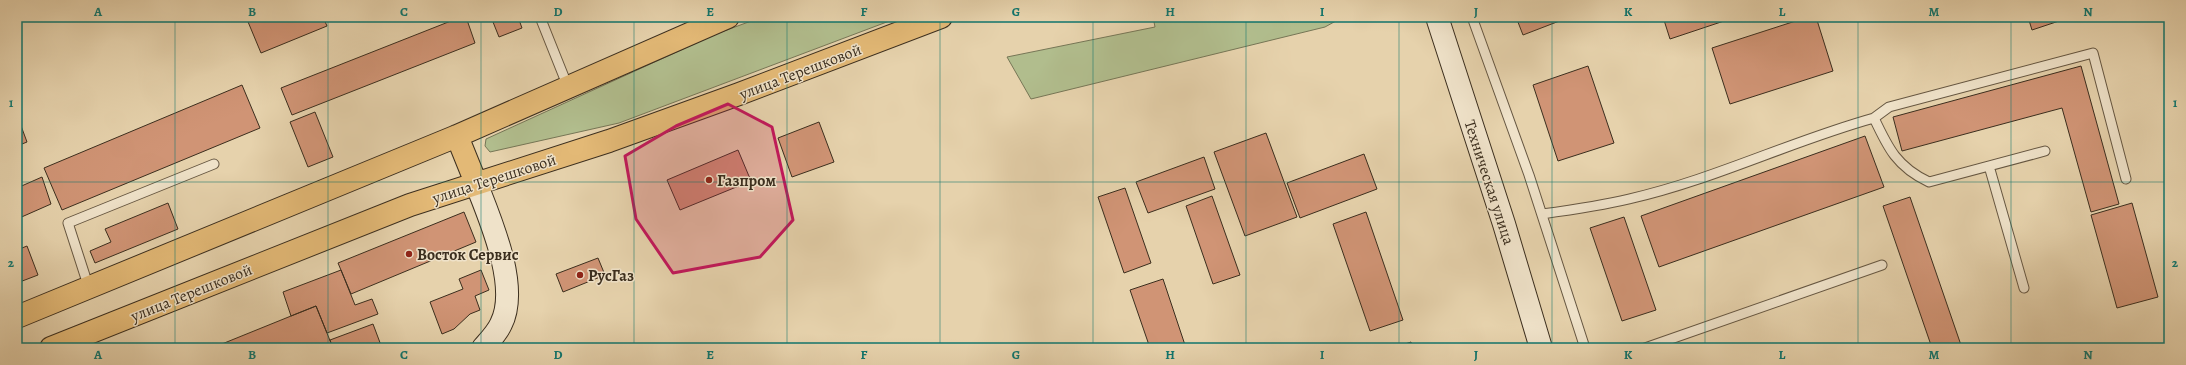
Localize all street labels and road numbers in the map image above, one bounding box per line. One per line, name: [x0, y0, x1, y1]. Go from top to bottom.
street label: улица Терешковой: [735, 39, 865, 106]
street label: Техническая улица: [1458, 117, 1520, 248]
street label: улица Терешковой: [429, 149, 559, 210]
street label: улица Терешковой: [127, 259, 255, 328]

